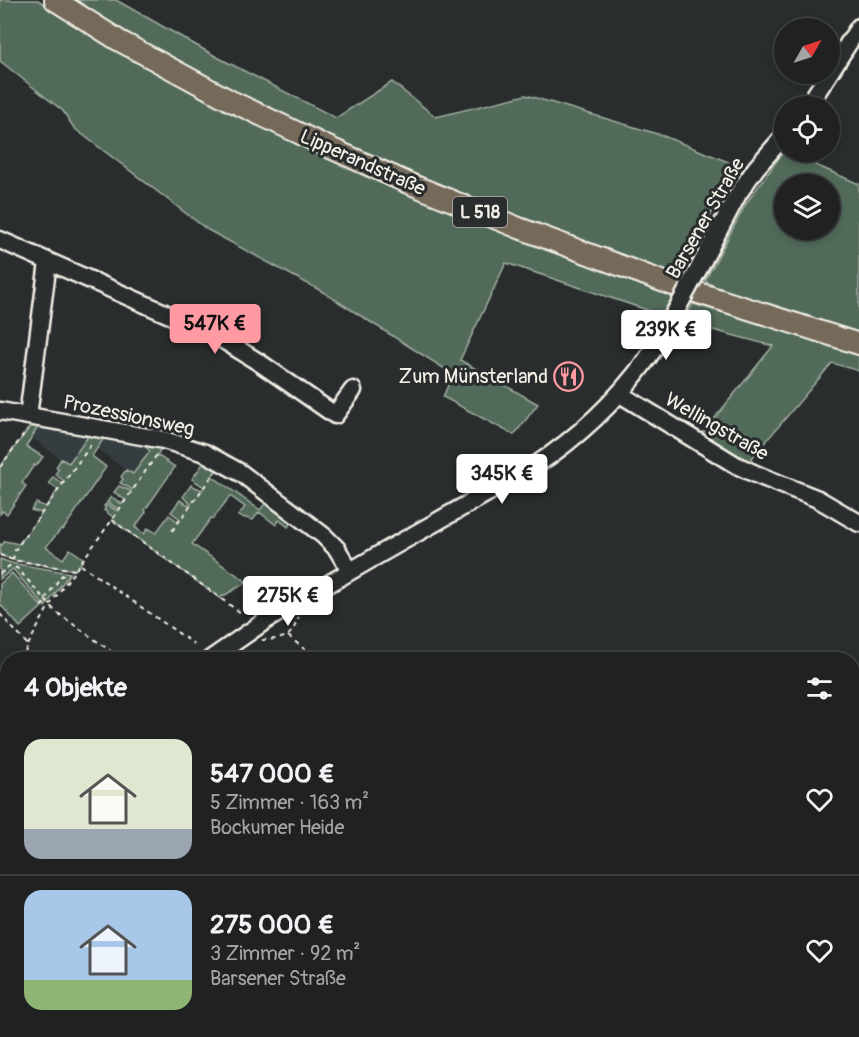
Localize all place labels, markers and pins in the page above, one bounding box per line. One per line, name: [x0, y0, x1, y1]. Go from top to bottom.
pin: 547K €: [166, 304, 264, 355]
pin: 239K €: [617, 310, 715, 361]
restaurant icon: Zum Münsterland: [553, 360, 585, 392]
place label: Zum Münsterland: [399, 364, 548, 389]
pin: 345K €: [453, 454, 551, 505]
pin: 275K €: [239, 576, 337, 627]

